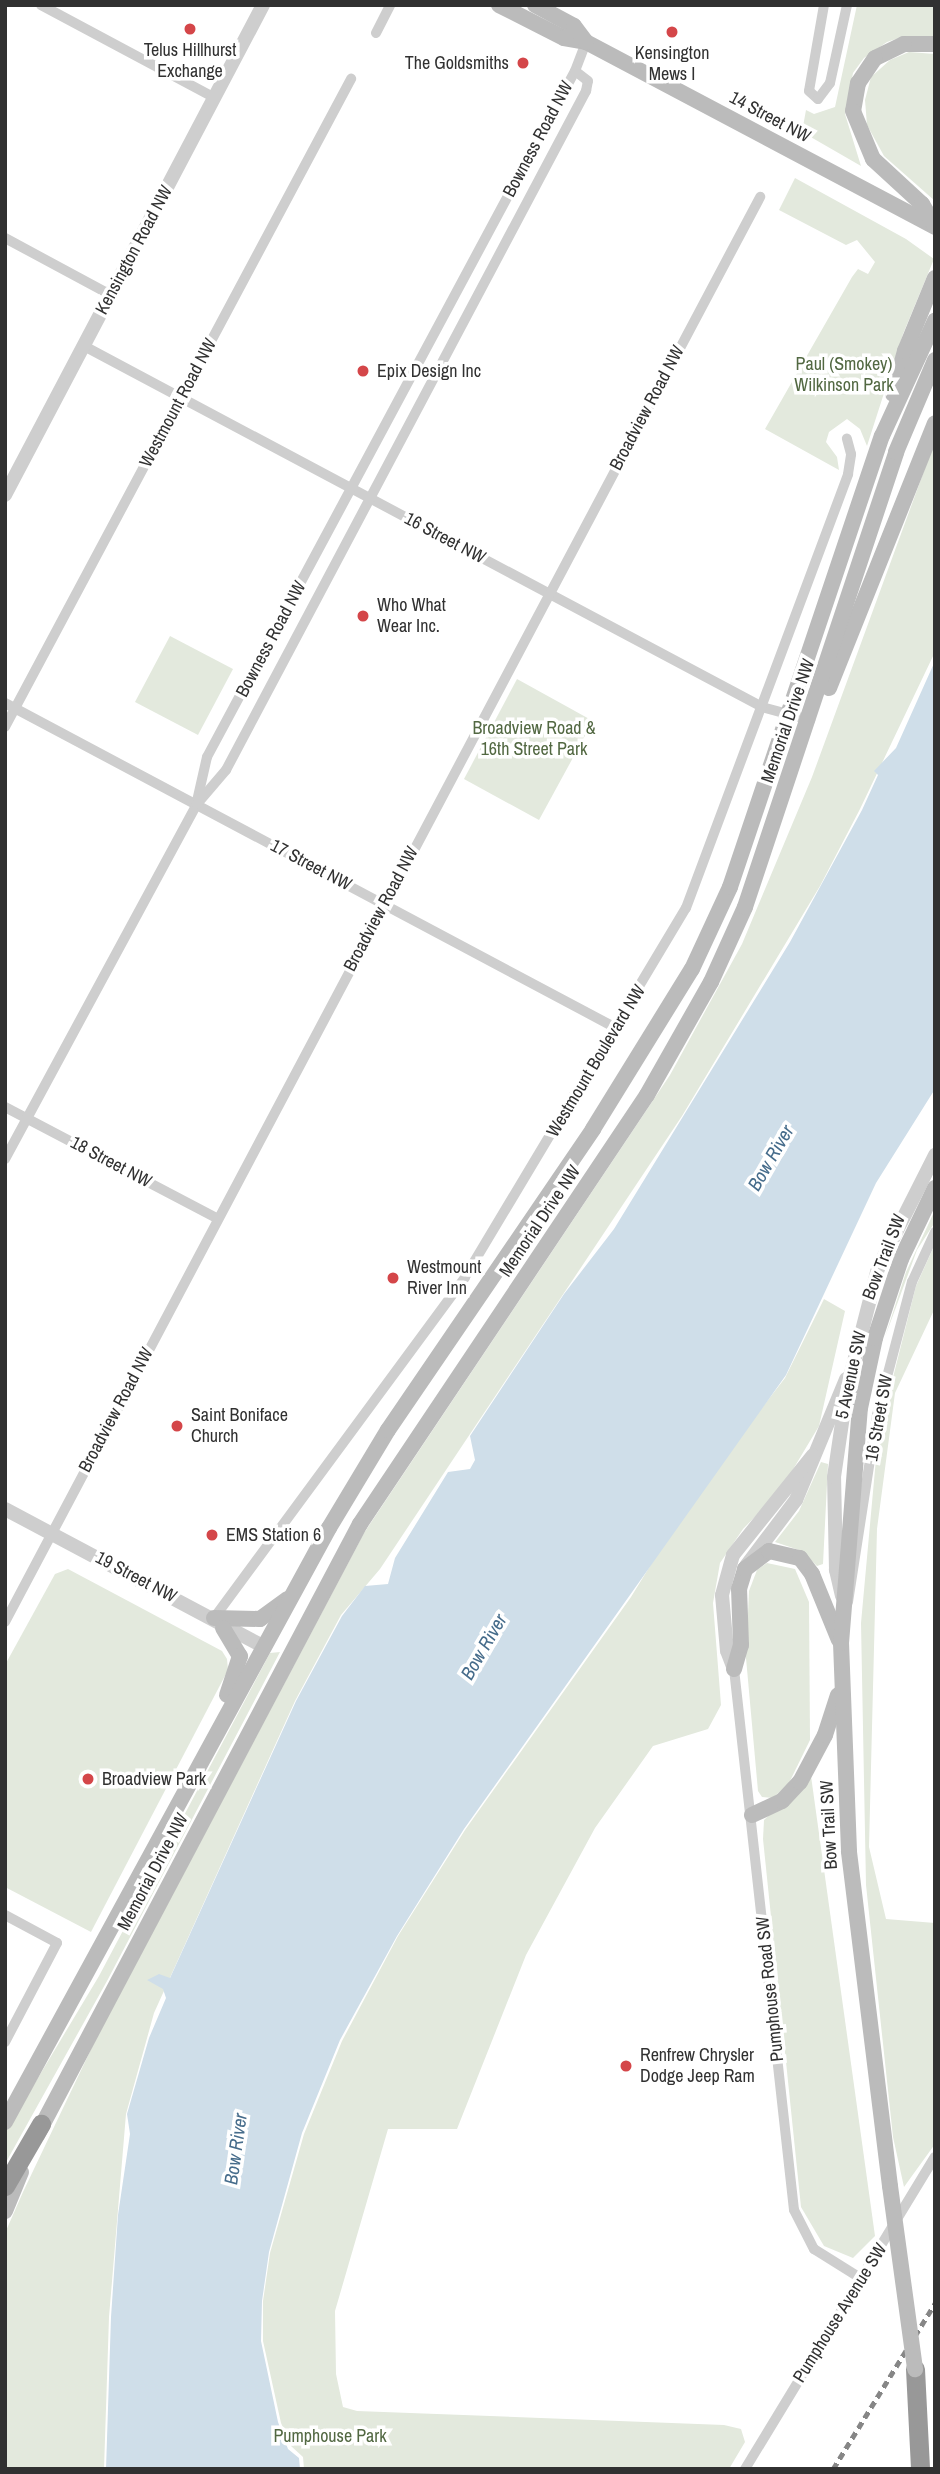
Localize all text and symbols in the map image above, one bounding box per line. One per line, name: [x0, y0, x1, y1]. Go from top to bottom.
marker: Telus Hillhurst Exchange: [182, 21, 198, 37]
marker: Kensington Mews I: [664, 24, 680, 40]
place label: Telus Hillhurst Exchange: [144, 40, 236, 82]
place label: Kensington Mews I: [635, 43, 709, 86]
place label: The Goldsmiths: [405, 52, 509, 74]
marker: The Goldsmiths: [515, 55, 531, 71]
street label: Bowness Road NW: [498, 77, 578, 201]
street label: 14 Street NW: [726, 87, 814, 147]
street label: Kensington Road NW: [91, 182, 177, 318]
street label: Westmount Road NW: [135, 335, 221, 471]
street label: Broadview Road NW: [605, 342, 689, 474]
park label: Paul (Smokey) Wilkinson Park: [794, 354, 894, 396]
place label: Epix Design Inc: [377, 360, 481, 382]
marker: Epix Design Inc: [355, 363, 371, 379]
street label: 16 Street NW: [401, 508, 489, 568]
street label: Bowness Road NW: [231, 577, 311, 701]
place label: Who What Wear Inc.: [377, 595, 446, 638]
marker: Who What Wear Inc.: [355, 608, 371, 624]
street label: Memorial Drive NW: [757, 656, 819, 786]
park label: Broadview Road & 16th Street Park: [472, 718, 596, 760]
street label: 17 Street NW: [267, 835, 355, 895]
street label: Broadview Road NW: [339, 843, 423, 975]
street label: Westmount Boulevard NW: [542, 981, 650, 1141]
water label: Bow River: [743, 1121, 799, 1195]
street label: 18 Street NW: [67, 1132, 155, 1192]
street label: Memorial Drive NW: [495, 1161, 585, 1281]
street label: Bow Trail SW: [858, 1211, 910, 1303]
place label: Westmount River Inn: [407, 1257, 481, 1300]
marker: Westmount River Inn: [385, 1270, 401, 1286]
street label: 5 Avenue SW: [831, 1329, 871, 1421]
street label: Broadview Road NW: [74, 1344, 158, 1476]
street label: 16 Street SW: [861, 1373, 897, 1463]
place label: Saint Boniface Church: [191, 1405, 288, 1448]
marker: Saint Boniface Church: [169, 1418, 185, 1434]
place label: EMS Station 6: [226, 1524, 321, 1546]
marker: EMS Station 6: [204, 1527, 220, 1543]
street label: 19 Street NW: [92, 1547, 180, 1607]
water label: Bow River: [456, 1610, 512, 1684]
place label: Broadview Park: [102, 1768, 206, 1790]
marker: Broadview Park: [80, 1771, 96, 1787]
street label: Bow Trail SW: [816, 1780, 842, 1870]
street label: Memorial Drive NW: [113, 1810, 193, 1934]
street label: Pumphouse Road SW: [752, 1915, 788, 2063]
place label: Renfrew Chrysler Dodge Jeep Ram: [640, 2045, 755, 2088]
marker: Renfrew Chrysler Dodge Jeep Ram: [618, 2058, 634, 2074]
water label: Bow River: [220, 2112, 252, 2186]
street label: Pumphouse Avenue SW: [788, 2239, 892, 2387]
park label: Pumphouse Park: [273, 2425, 387, 2447]

